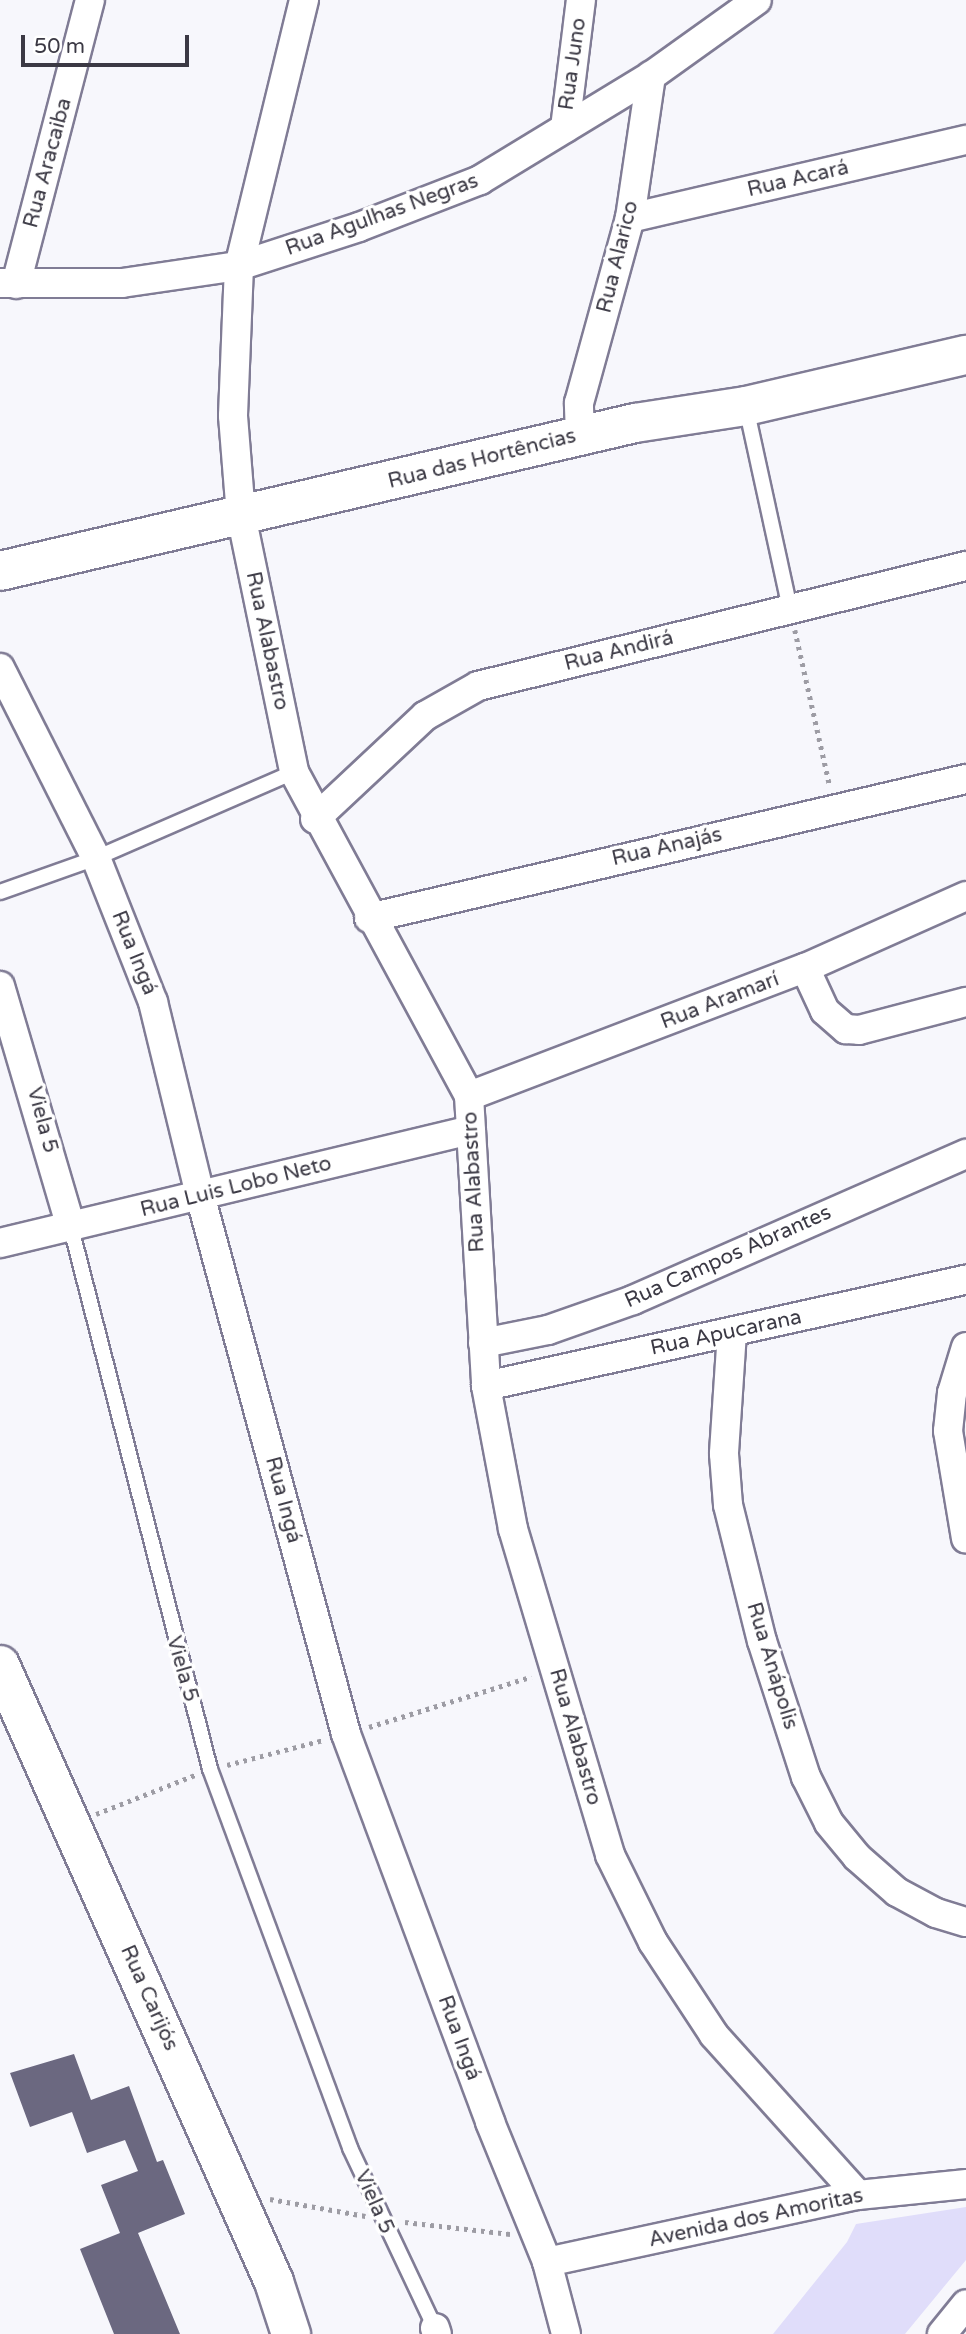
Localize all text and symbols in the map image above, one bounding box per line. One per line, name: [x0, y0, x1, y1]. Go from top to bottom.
street label: Rua Juno: [554, 16, 592, 112]
scale bar: [24, 21, 192, 65]
text: 50 m: [34, 34, 85, 59]
street label: Rua Aracaiba: [19, 95, 77, 231]
street label: Rua Acará: [745, 155, 851, 203]
street label: Rua Agulhas Negras: [282, 168, 482, 262]
street label: Rua Alarico: [592, 198, 644, 316]
street label: Rua das Hortências: [385, 423, 579, 495]
street label: Rua Alabastro: [240, 569, 294, 713]
street label: Rua Andirá: [562, 625, 676, 677]
street label: Rua Anajás: [609, 822, 725, 872]
street label: Rua Ingá: [106, 907, 162, 999]
street label: Rua Aramarí: [657, 967, 783, 1035]
street label: Viela 5: [21, 1084, 63, 1156]
street label: Rua Alabastro: [458, 1111, 490, 1253]
street label: Rua Luis Lobo Neto: [138, 1151, 334, 1223]
street label: Rua Campos Abrantes: [621, 1200, 835, 1314]
street label: Rua Apucarana: [648, 1305, 804, 1361]
street label: Rua Ingá: [259, 1454, 307, 1546]
street label: Rua Anápolis: [741, 1599, 803, 1733]
street label: Viela 5: [161, 1633, 203, 1705]
street label: Rua Alabastro: [543, 1666, 607, 1808]
street label: Rua Carijós: [115, 1941, 183, 2055]
street label: Rua Ingá: [432, 1992, 486, 2084]
street label: Viela 5: [349, 2166, 399, 2238]
street label: Avenida dos Amoritas: [646, 2183, 866, 2253]

